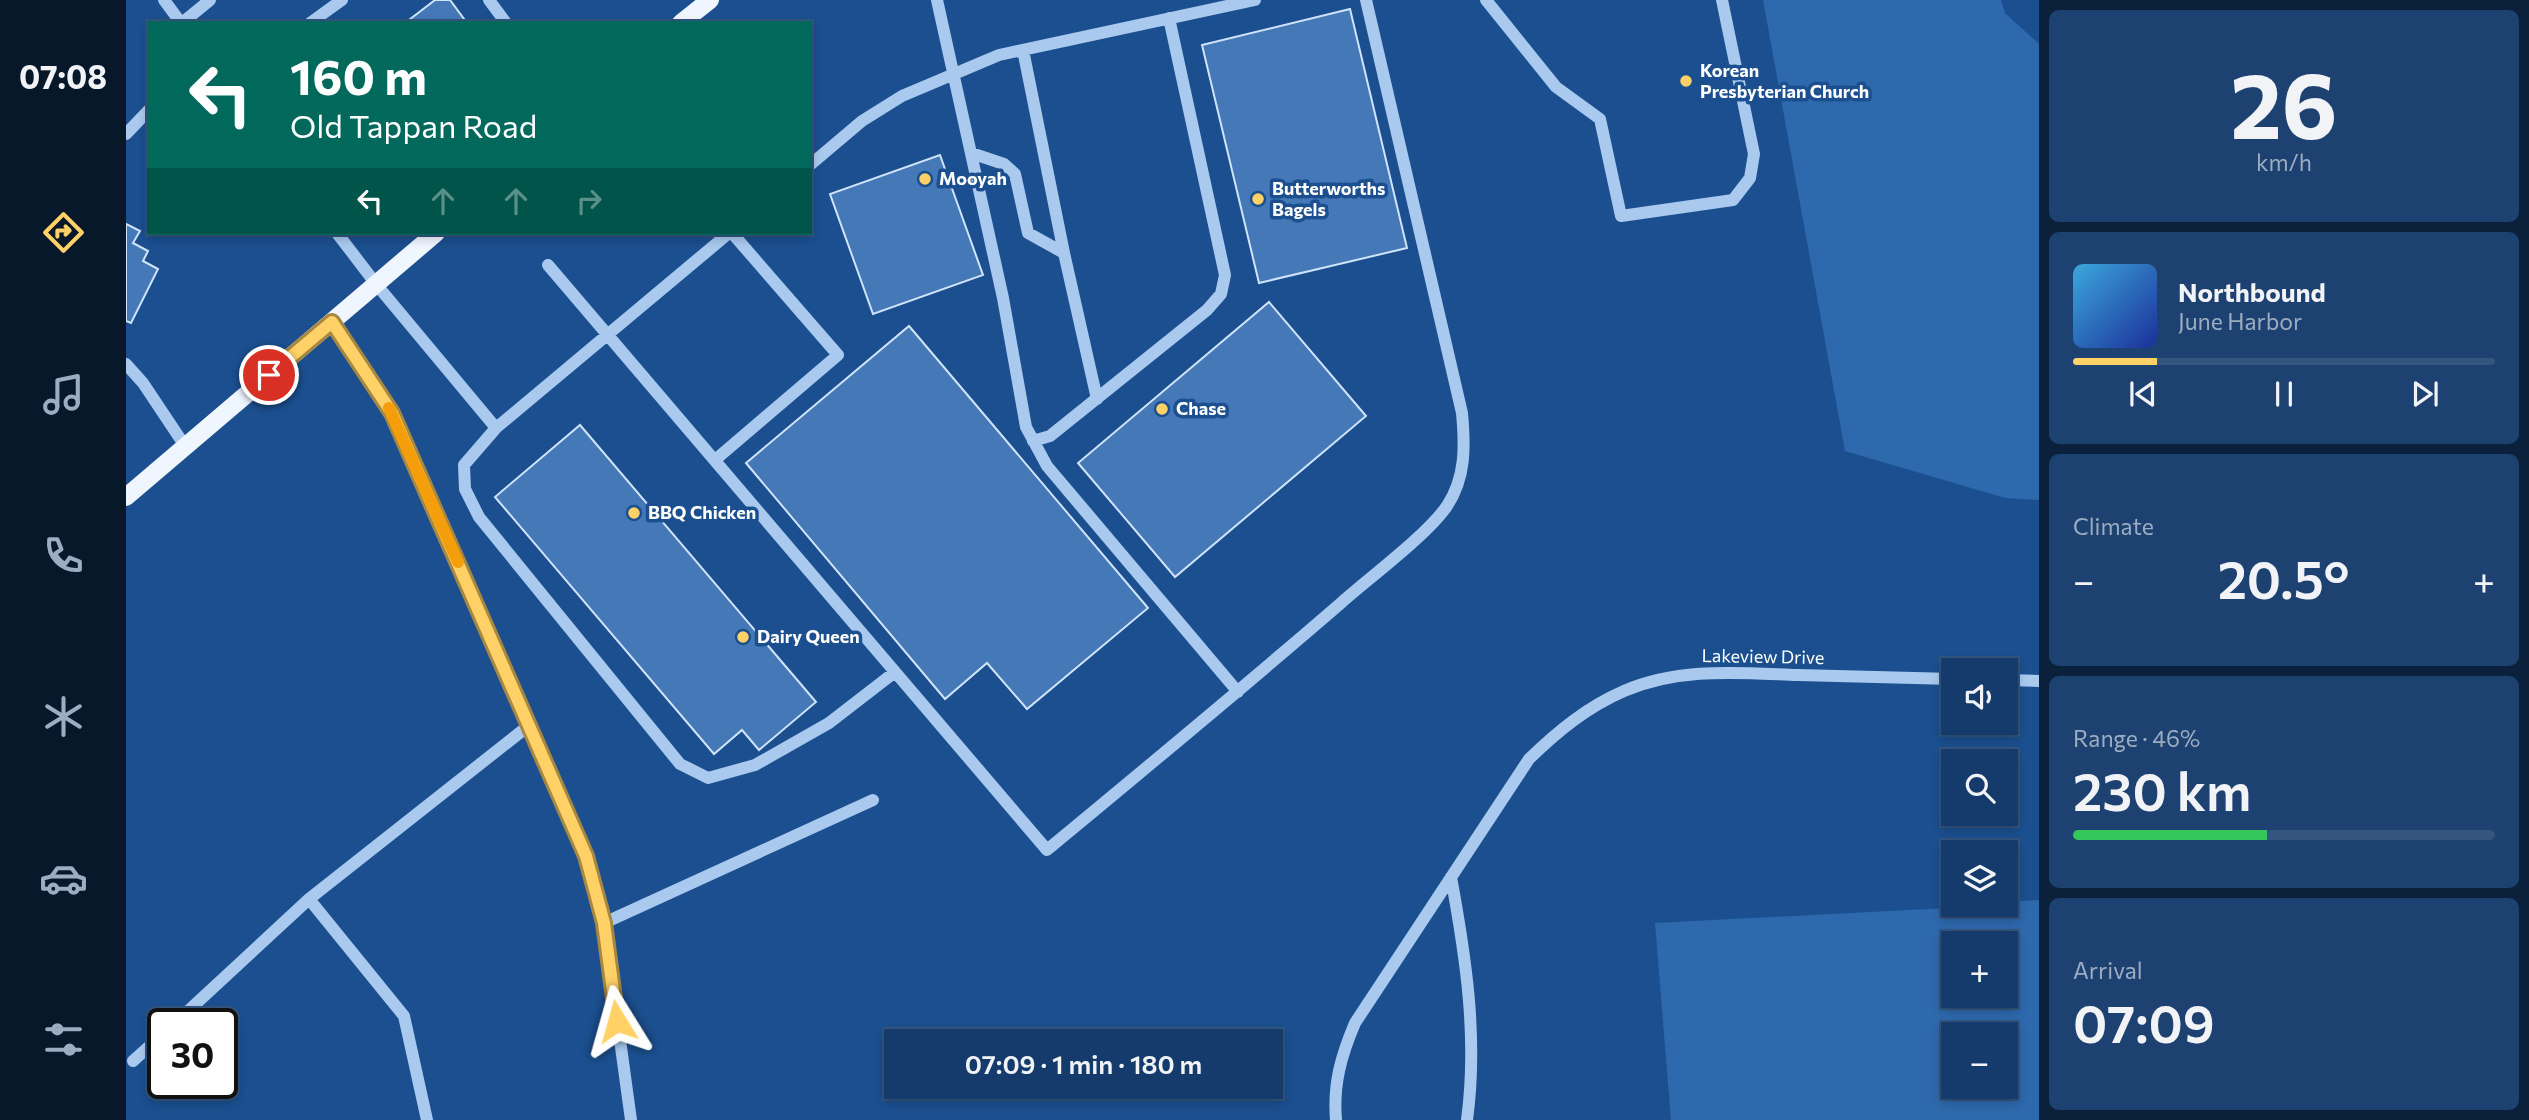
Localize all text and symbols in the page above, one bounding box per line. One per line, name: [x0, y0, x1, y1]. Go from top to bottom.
text: 160 m: [290, 45, 427, 105]
text: 26: [2230, 46, 2338, 158]
icon: left: [175, 49, 266, 140]
text: 07:08: [19, 56, 107, 96]
place label: Korean Presbyterian Church: [1700, 59, 1869, 102]
marker: Korean Presbyterian Church: [1678, 73, 1694, 89]
text: Old Tappan Road: [290, 105, 537, 145]
text: km/h: [2256, 148, 2312, 176]
place label: Mooyah: [939, 167, 1007, 189]
marker: Mooyah: [917, 171, 933, 187]
place label: Butterworths Bagels: [1272, 177, 1385, 220]
icon: left: [351, 182, 389, 220]
icon: ahead: [424, 182, 462, 220]
icon: ahead: [497, 182, 535, 220]
icon: right: [570, 182, 608, 220]
marker: Butterworths Bagels: [1250, 191, 1266, 207]
icon: directions: [39, 208, 88, 257]
text: Northbound: [2178, 276, 2326, 307]
text: June Harbor: [2178, 307, 2302, 335]
pin: [239, 345, 299, 405]
icon: arrive: [250, 356, 288, 394]
icon: music: [39, 370, 88, 419]
icon: previous: [2124, 375, 2162, 413]
icon: pause: [2265, 375, 2303, 413]
icon: next: [2406, 375, 2444, 413]
place label: Chase: [1176, 397, 1226, 419]
marker: Chase: [1154, 401, 1170, 417]
place label: BBQ Chicken: [648, 501, 756, 523]
marker: BBQ Chicken: [626, 505, 642, 521]
text: Climate: [2073, 512, 2154, 540]
icon: phone: [39, 531, 88, 580]
text: 20.5°: [2218, 546, 2349, 610]
text: −: [2073, 556, 2095, 603]
text: +: [2473, 556, 2495, 603]
place label: Dairy Queen: [757, 625, 860, 647]
marker: Dairy Queen: [735, 629, 751, 645]
street label: Lakeview Drive: [1701, 644, 1825, 668]
map controls: [1941, 658, 2018, 1099]
button: sound: [1941, 658, 2018, 735]
icon: climate: [39, 692, 88, 741]
text: Range · 46%: [2073, 724, 2200, 752]
button: search: [1941, 749, 2018, 826]
text: 230 km: [2073, 758, 2251, 822]
button: layers: [1941, 840, 2018, 917]
icon: car: [39, 854, 88, 903]
button: +: [1941, 931, 2018, 1008]
text: Arrival: [2073, 956, 2143, 984]
position arrow: [580, 984, 654, 1058]
text: 07:09: [2073, 990, 2215, 1054]
speed limit sign: 30: [147, 1008, 238, 1099]
icon: filters: [39, 1015, 88, 1064]
button: −: [1941, 1022, 2018, 1099]
text: 07:09 · 1 min · 180 m: [965, 1048, 1202, 1079]

